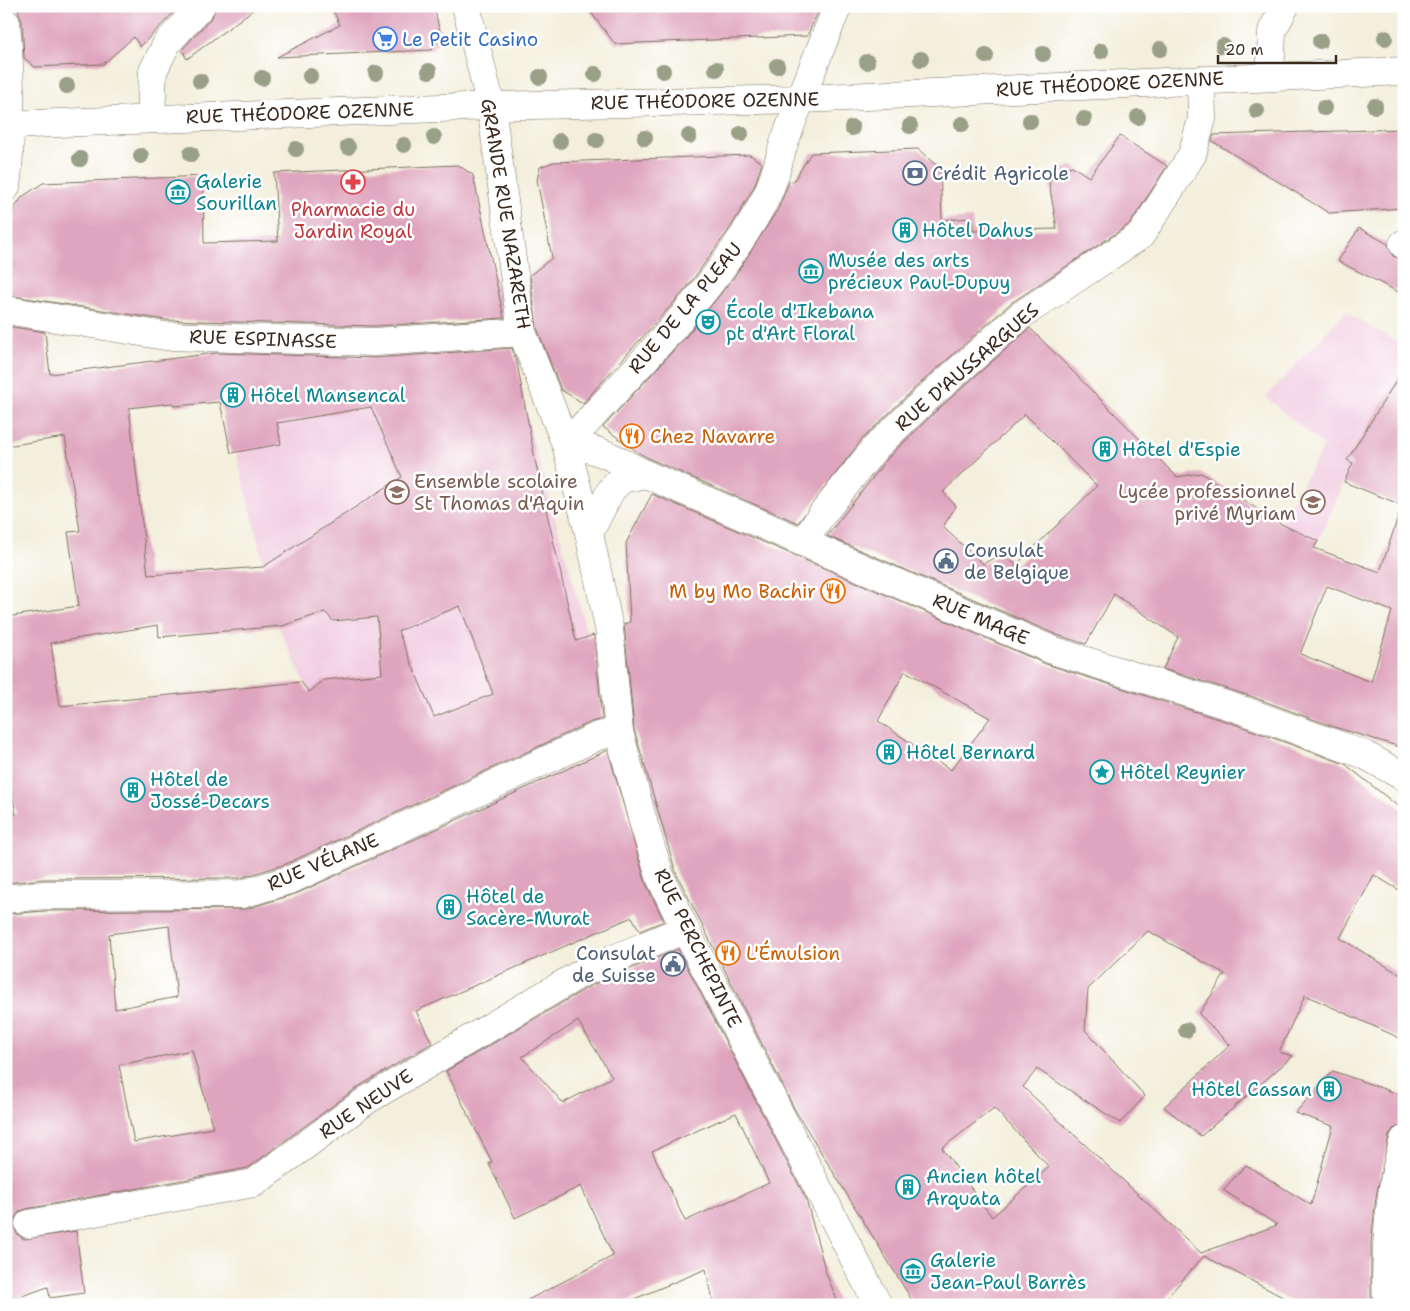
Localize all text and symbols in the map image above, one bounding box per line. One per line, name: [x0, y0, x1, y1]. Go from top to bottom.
supermarket icon: Le Petit Casino: [372, 26, 398, 52]
place label: Le Petit Casino: [402, 27, 538, 52]
scale bar: [1218, 32, 1335, 64]
text: 20 m: [1225, 40, 1264, 60]
street label: RUE THÉODORE OZENNE: [995, 65, 1225, 102]
street label: RUE THÉODORE OZENNE: [590, 86, 820, 115]
street label: RUE THÉODORE OZENNE: [185, 96, 415, 129]
street label: GRANDE RUE NAZARETH: [475, 97, 537, 331]
bank icon: Crédit Agricole: [902, 160, 928, 186]
place label: Crédit Agricole: [932, 161, 1069, 186]
place label: Galerie Sourillan: [196, 169, 277, 216]
pharmacy icon: Pharmacie du Jardin Royal: [340, 169, 366, 195]
museum icon: Galerie Sourillan: [165, 179, 191, 205]
place label: Pharmacie du Jardin Royal: [291, 197, 415, 244]
building icon: Hôtel Dahus: [892, 217, 918, 243]
place label: Hôtel Dahus: [922, 218, 1034, 243]
street label: RUE DE LA PLEAU: [623, 237, 747, 379]
place label: Musée des arts précieux Paul-Dupuy: [828, 248, 1011, 295]
museum icon: Musée des arts précieux Paul-Dupuy: [798, 258, 824, 284]
place label: École d'Ikebana pt d'Art Floral: [726, 298, 874, 346]
street label: RUE D'AUSSARGUES: [890, 298, 1044, 436]
theatre icon: École d'Ikebana pt d'Art Floral: [695, 309, 721, 335]
street label: RUE ESPINASSE: [189, 324, 337, 354]
building icon: Hôtel Mansencal: [220, 382, 246, 408]
place label: Hôtel Mansencal: [250, 383, 406, 408]
restaurant icon: Chez Navarre: [619, 423, 645, 449]
place label: Chez Navarre: [650, 424, 775, 449]
building icon: Hôtel d'Espie: [1092, 436, 1118, 462]
place label: Hôtel d'Espie: [1122, 437, 1241, 462]
place label: Ensemble scolaire St Thomas d'Aquin: [414, 469, 584, 516]
school or university icon: Ensemble scolaire St Thomas d'Aquin: [384, 479, 410, 505]
place label: Lycée professionnel privé Myriam: [1118, 479, 1296, 526]
school or university icon: Lycée professionnel privé Myriam: [1300, 489, 1326, 515]
place label: Consulat de Belgique: [964, 538, 1069, 585]
public building icon: Consulat de Belgique: [933, 548, 959, 574]
restaurant icon: M by Mo Bachir: [820, 578, 846, 604]
place label: M by Mo Bachir: [669, 579, 816, 604]
street label: RUE MAGE: [929, 587, 1033, 651]
building icon: Hôtel Bernard: [876, 739, 902, 765]
place label: Hôtel Bernard: [906, 740, 1035, 765]
place icon: Hôtel Reynier: [1089, 759, 1115, 785]
place label: Hôtel Reynier: [1120, 760, 1246, 785]
place label: Hôtel de Jossé-Decars: [150, 767, 270, 814]
building icon: Hôtel de Jossé-Decars: [120, 777, 146, 803]
street label: RUE VÉLANE: [263, 826, 383, 897]
street label: RUE PERCHEPINTE: [649, 864, 748, 1032]
place label: Hôtel de Sacère-Murat: [466, 884, 590, 931]
building icon: Hôtel de Sacère-Murat: [436, 894, 462, 920]
restaurant icon: L'Émulsion: [715, 940, 741, 966]
place label: L'Émulsion: [746, 940, 840, 966]
place label: Consulat de Suisse: [572, 941, 656, 988]
public building icon: Consulat de Suisse: [660, 951, 686, 977]
street label: RUE NEUVE: [314, 1063, 418, 1145]
building icon: Hôtel Cassan: [1316, 1076, 1342, 1102]
place label: Hôtel Cassan: [1191, 1077, 1312, 1102]
place label: Ancien hôtel Arquata: [926, 1164, 1041, 1211]
building icon: Ancien hôtel Arquata: [895, 1174, 921, 1200]
place label: Galerie Jean-Paul Barrès: [930, 1248, 1086, 1295]
museum icon: Galerie Jean-Paul Barrès: [900, 1258, 926, 1284]

